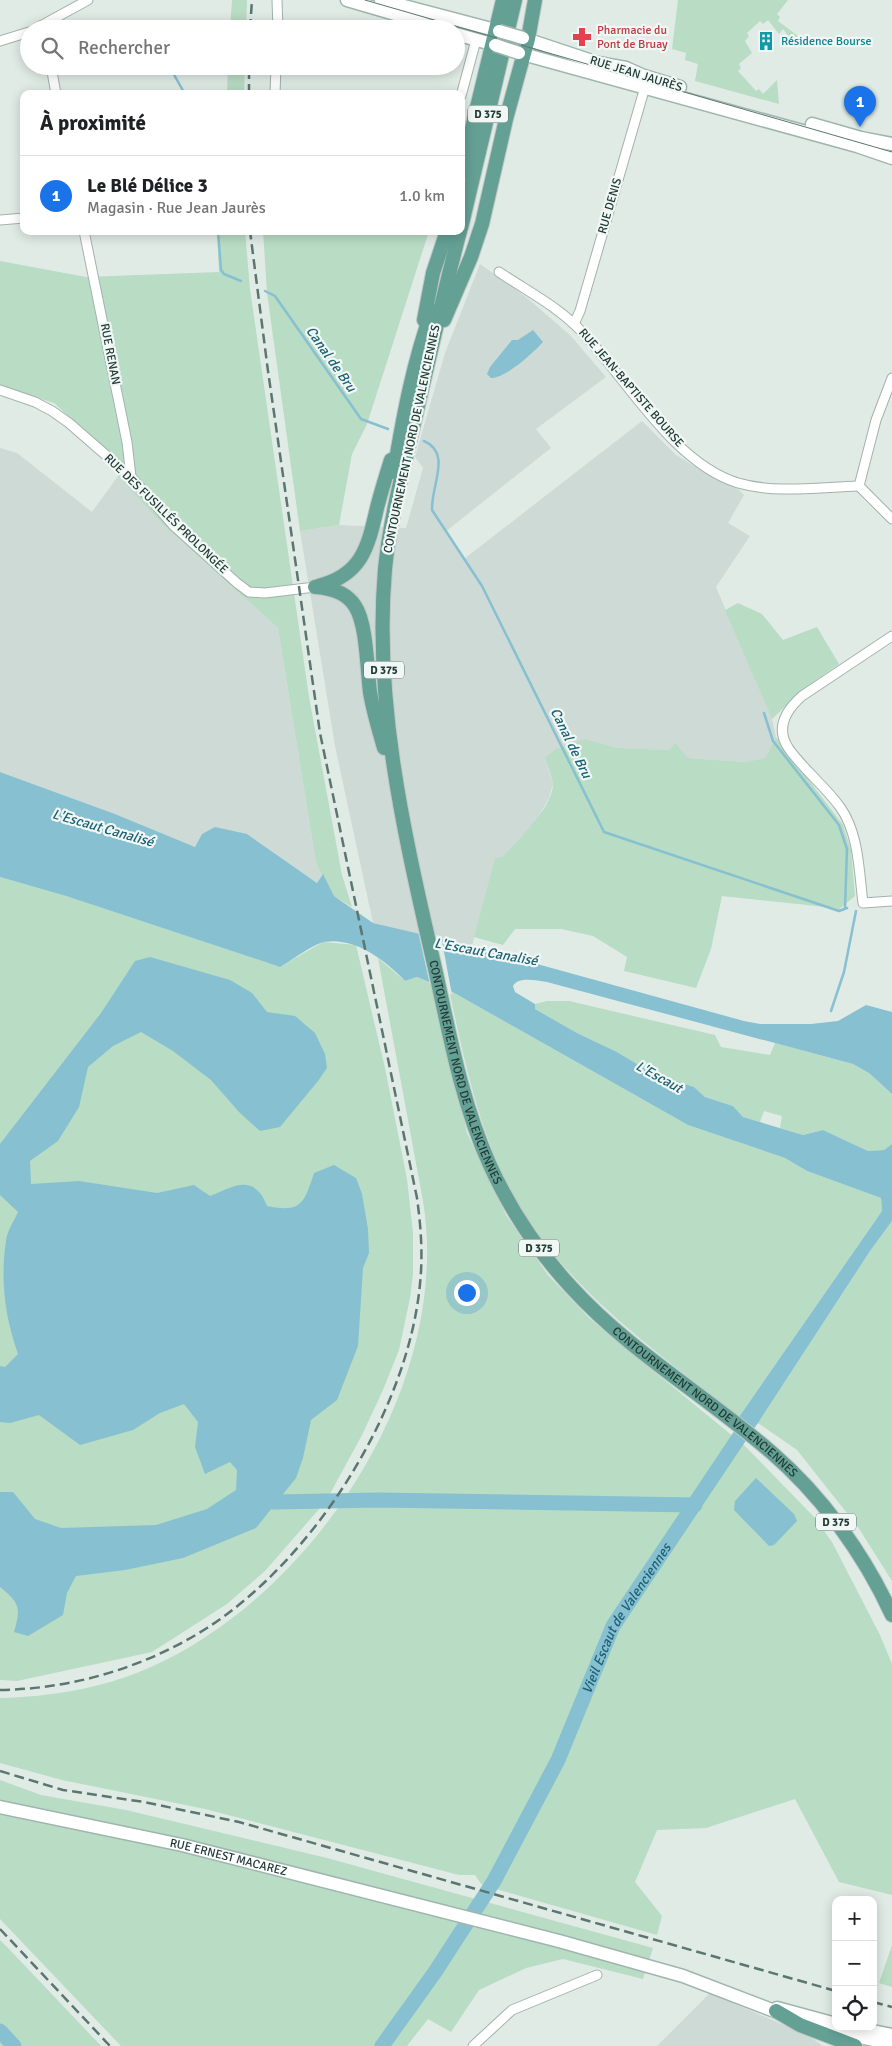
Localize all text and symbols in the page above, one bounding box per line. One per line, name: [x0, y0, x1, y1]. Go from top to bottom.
search box: [20, 20, 465, 75]
place label: Pharmacie du Pont de Bruay: [597, 23, 668, 52]
pharmacy icon: Pharmacie du Pont de Bruay: [571, 26, 593, 48]
building icon: Résidence Bourse: [755, 30, 777, 52]
icon: search: [38, 34, 66, 62]
place label: Résidence Bourse: [781, 34, 871, 49]
text: Rechercher: [78, 36, 170, 60]
street label: RUE JEAN JAURÈS: [588, 53, 684, 95]
pin: 1: [844, 86, 876, 127]
road number: D 375: [468, 106, 508, 122]
text: À proximité: [40, 110, 146, 136]
text: Le Blé Délice 3: [87, 174, 208, 198]
street label: RUE DENIS: [595, 176, 625, 236]
text: 1: [52, 186, 60, 206]
text: 1.0 km: [399, 186, 445, 206]
text: Magasin · Rue Jean Jaurès: [87, 198, 266, 218]
street label: RUE RENAN: [97, 322, 123, 386]
water label: Canal de Bru: [302, 323, 361, 396]
street label: CONTOURNEMENT NORD DE VALENCIENNES: [380, 323, 444, 554]
street label: RUE JEAN-BAPTISTE BOURSE: [575, 325, 687, 451]
street label: RUE DES FUSILLÉS PROLONGÉE: [101, 451, 231, 577]
road number: D 375: [364, 662, 404, 678]
water label: Canal de Bru: [547, 705, 596, 782]
water label: L'Escaut Canalisé: [50, 805, 157, 851]
water label: L'Escaut Canalisé: [433, 935, 540, 970]
street label: CONTOURNEMENT NORD DE VALENCIENNES: [426, 959, 506, 1187]
water label: L'Escaut: [633, 1057, 687, 1098]
road number: D 375: [519, 1240, 559, 1256]
your location: [454, 1280, 480, 1306]
street label: CONTOURNEMENT NORD DE VALENCIENNES: [609, 1323, 801, 1481]
road number: D 375: [816, 1514, 856, 1530]
water label: Vieil Escaut de Valenciennes: [578, 1538, 675, 1696]
street label: RUE ERNEST MACAREZ: [168, 1835, 289, 1879]
map controls: [832, 1896, 877, 2031]
button: +: [832, 1896, 877, 1941]
button: −: [832, 1941, 877, 1986]
button: locate: [832, 1986, 877, 2031]

